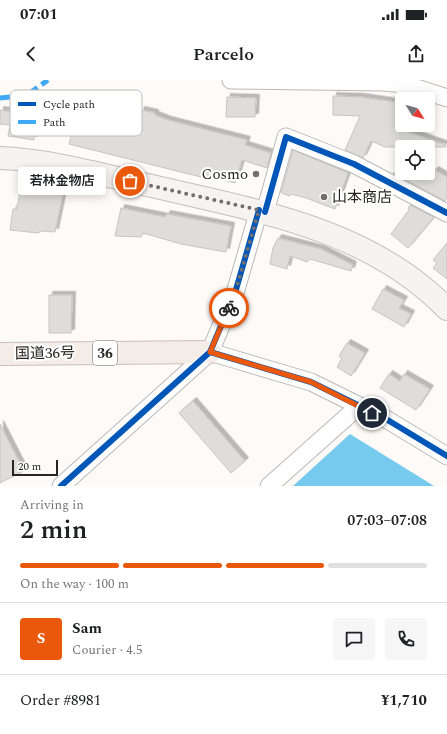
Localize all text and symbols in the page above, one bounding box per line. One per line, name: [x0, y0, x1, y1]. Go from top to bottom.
text: 07:01: [20, 3, 58, 26]
text: Parcelo: [193, 41, 254, 68]
icon: back: [20, 43, 42, 65]
icon: share: [405, 43, 427, 65]
legend: [10, 90, 142, 136]
north arrow: [395, 92, 435, 132]
map controls: [395, 92, 435, 180]
text: Cycle path: [43, 96, 95, 113]
text: Path: [43, 114, 65, 131]
button: locate: [395, 140, 435, 180]
place label: Cosmo: [202, 163, 248, 186]
pin: [113, 164, 147, 198]
callout: 若林金物店: [18, 167, 106, 195]
marker: Cosmo: [251, 169, 261, 179]
icon: bag: [119, 170, 141, 192]
text: 若林金物店: [29, 171, 95, 191]
place label: 山本商店: [332, 186, 392, 209]
marker: 山本商店: [319, 192, 329, 202]
courier: [209, 288, 249, 328]
icon: bike: [218, 297, 240, 319]
street label: 国道36号: [15, 341, 75, 366]
road number: 36: [93, 341, 117, 365]
pin: [355, 396, 389, 430]
icon: home: [361, 402, 383, 424]
scale bar: [12, 458, 58, 477]
text: 20 m: [18, 458, 41, 475]
text: Arriving in: [20, 495, 84, 515]
text: 07:03–07:08: [347, 509, 427, 532]
text: 2 min: [20, 510, 87, 550]
text: On the way · 100 m: [20, 574, 129, 594]
text: Sam: [72, 617, 102, 640]
button: chat: [333, 618, 375, 660]
button: phone: [385, 618, 427, 660]
text: S: [37, 627, 45, 650]
text: Courier · 4.5: [72, 640, 142, 660]
text: Order #8981: [20, 689, 101, 712]
text: ¥1,710: [381, 689, 427, 712]

